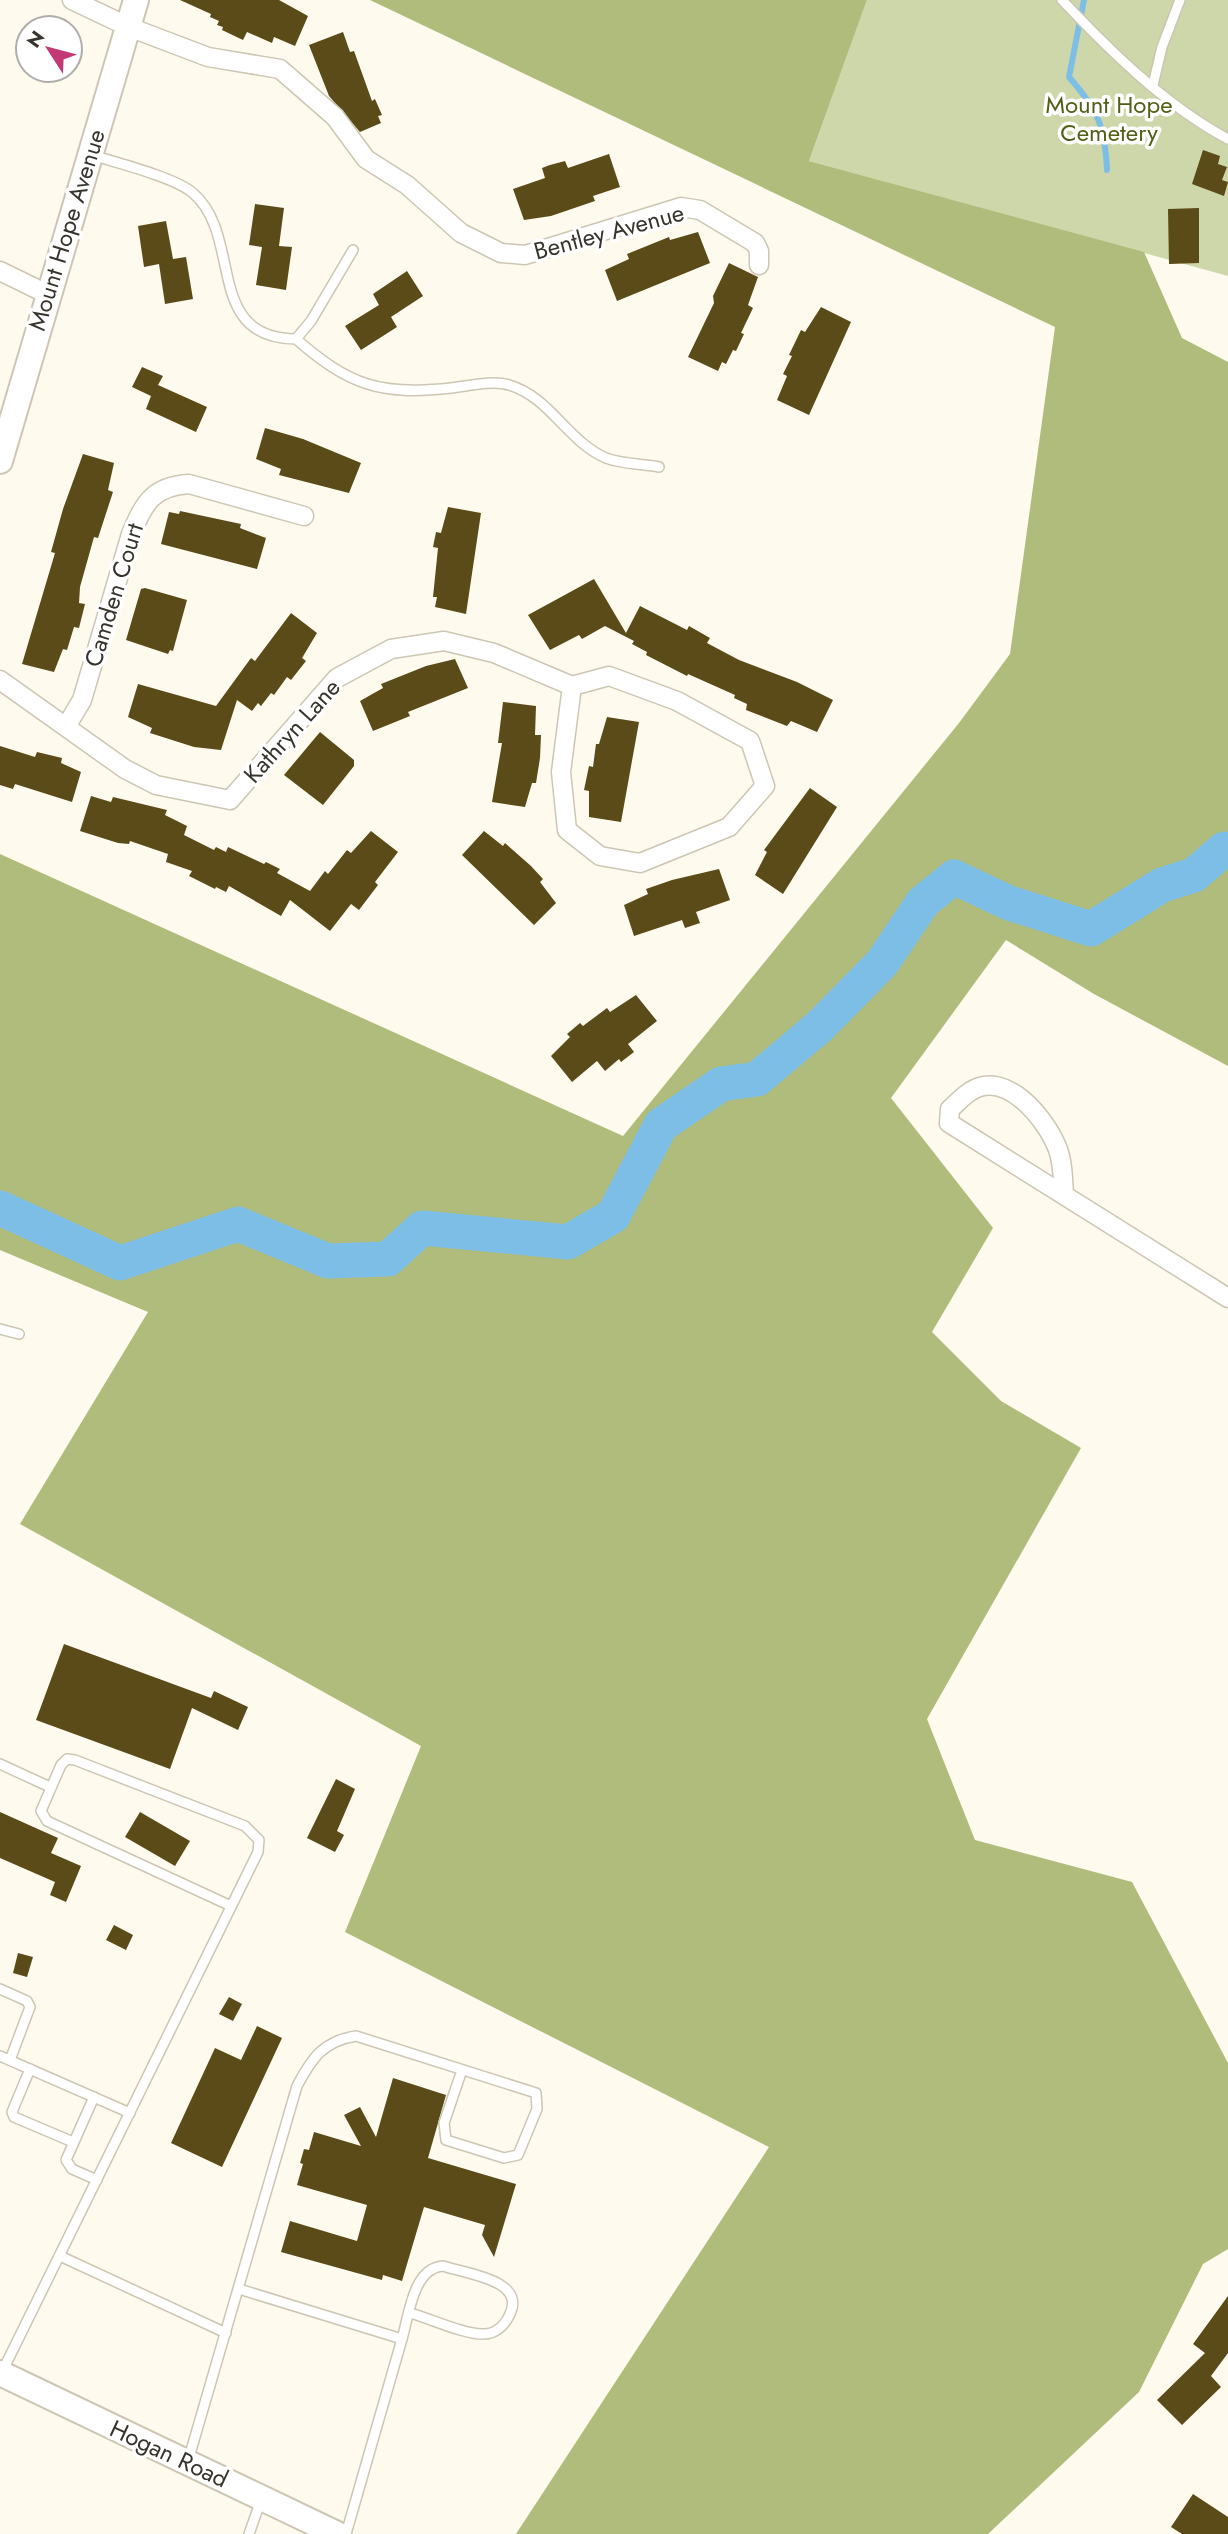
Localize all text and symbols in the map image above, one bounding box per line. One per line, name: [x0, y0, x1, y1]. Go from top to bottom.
north arrow: [14, 14, 84, 84]
text: N: [20, 25, 51, 53]
park label: Mount Hope Cemetery: [1045, 87, 1173, 150]
street label: Mount Hope Avenue: [19, 125, 114, 335]
street label: Bentley Avenue: [530, 195, 688, 268]
street label: Camden Court: [75, 518, 152, 671]
street label: Kathryn Lane: [235, 671, 348, 791]
street label: Hogan Road: [104, 2411, 234, 2496]

